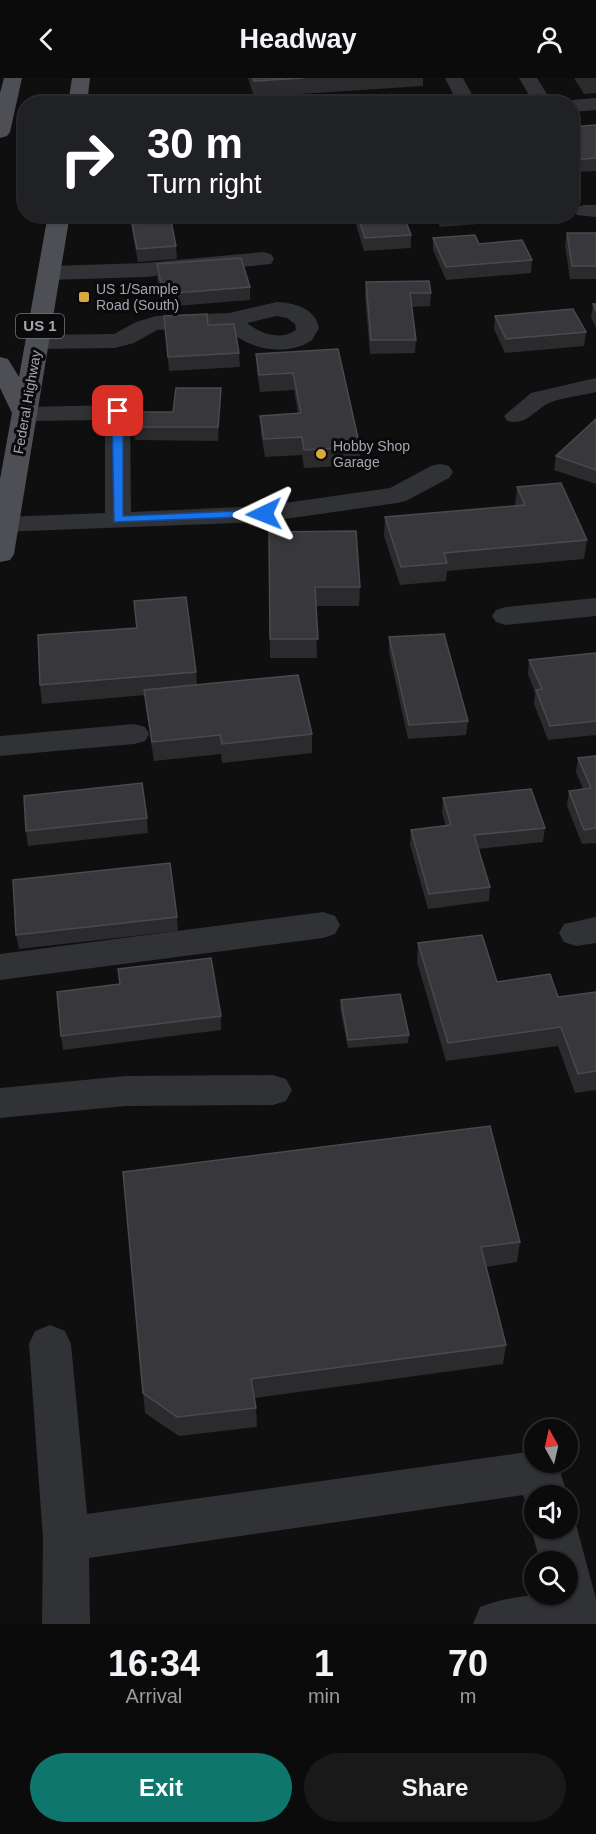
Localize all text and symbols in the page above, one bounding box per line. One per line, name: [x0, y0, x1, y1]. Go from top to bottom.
icon: back: [30, 23, 63, 56]
icon: person: [533, 23, 566, 56]
text: Headway: [239, 24, 357, 54]
icon: right: [48, 120, 126, 198]
text: 30 m: [147, 120, 243, 167]
text: Turn right: [147, 169, 262, 199]
place label: US 1/Sample Road (South): [96, 281, 179, 313]
marker: US 1/Sample Road (South): [77, 290, 91, 304]
road number: US 1: [16, 314, 64, 338]
street label: Federal Highway: [10, 349, 44, 455]
pin: [92, 385, 143, 436]
icon: arrive: [101, 394, 134, 427]
place label: Hobby Shop Garage: [333, 438, 410, 470]
marker: Hobby Shop Garage: [314, 447, 328, 461]
position arrow: [232, 482, 296, 546]
north arrow: [524, 1419, 578, 1473]
map controls: [524, 1419, 578, 1605]
button: sound: [524, 1485, 578, 1539]
button: search: [524, 1551, 578, 1605]
text: 16:34: [108, 1643, 200, 1684]
text: 1: [314, 1643, 334, 1684]
text: 70: [448, 1643, 488, 1684]
text: Arrival: [126, 1685, 182, 1707]
text: min: [308, 1685, 340, 1707]
text: m: [460, 1685, 476, 1707]
button: Exit: [30, 1753, 292, 1822]
button: Share: [304, 1753, 566, 1822]

